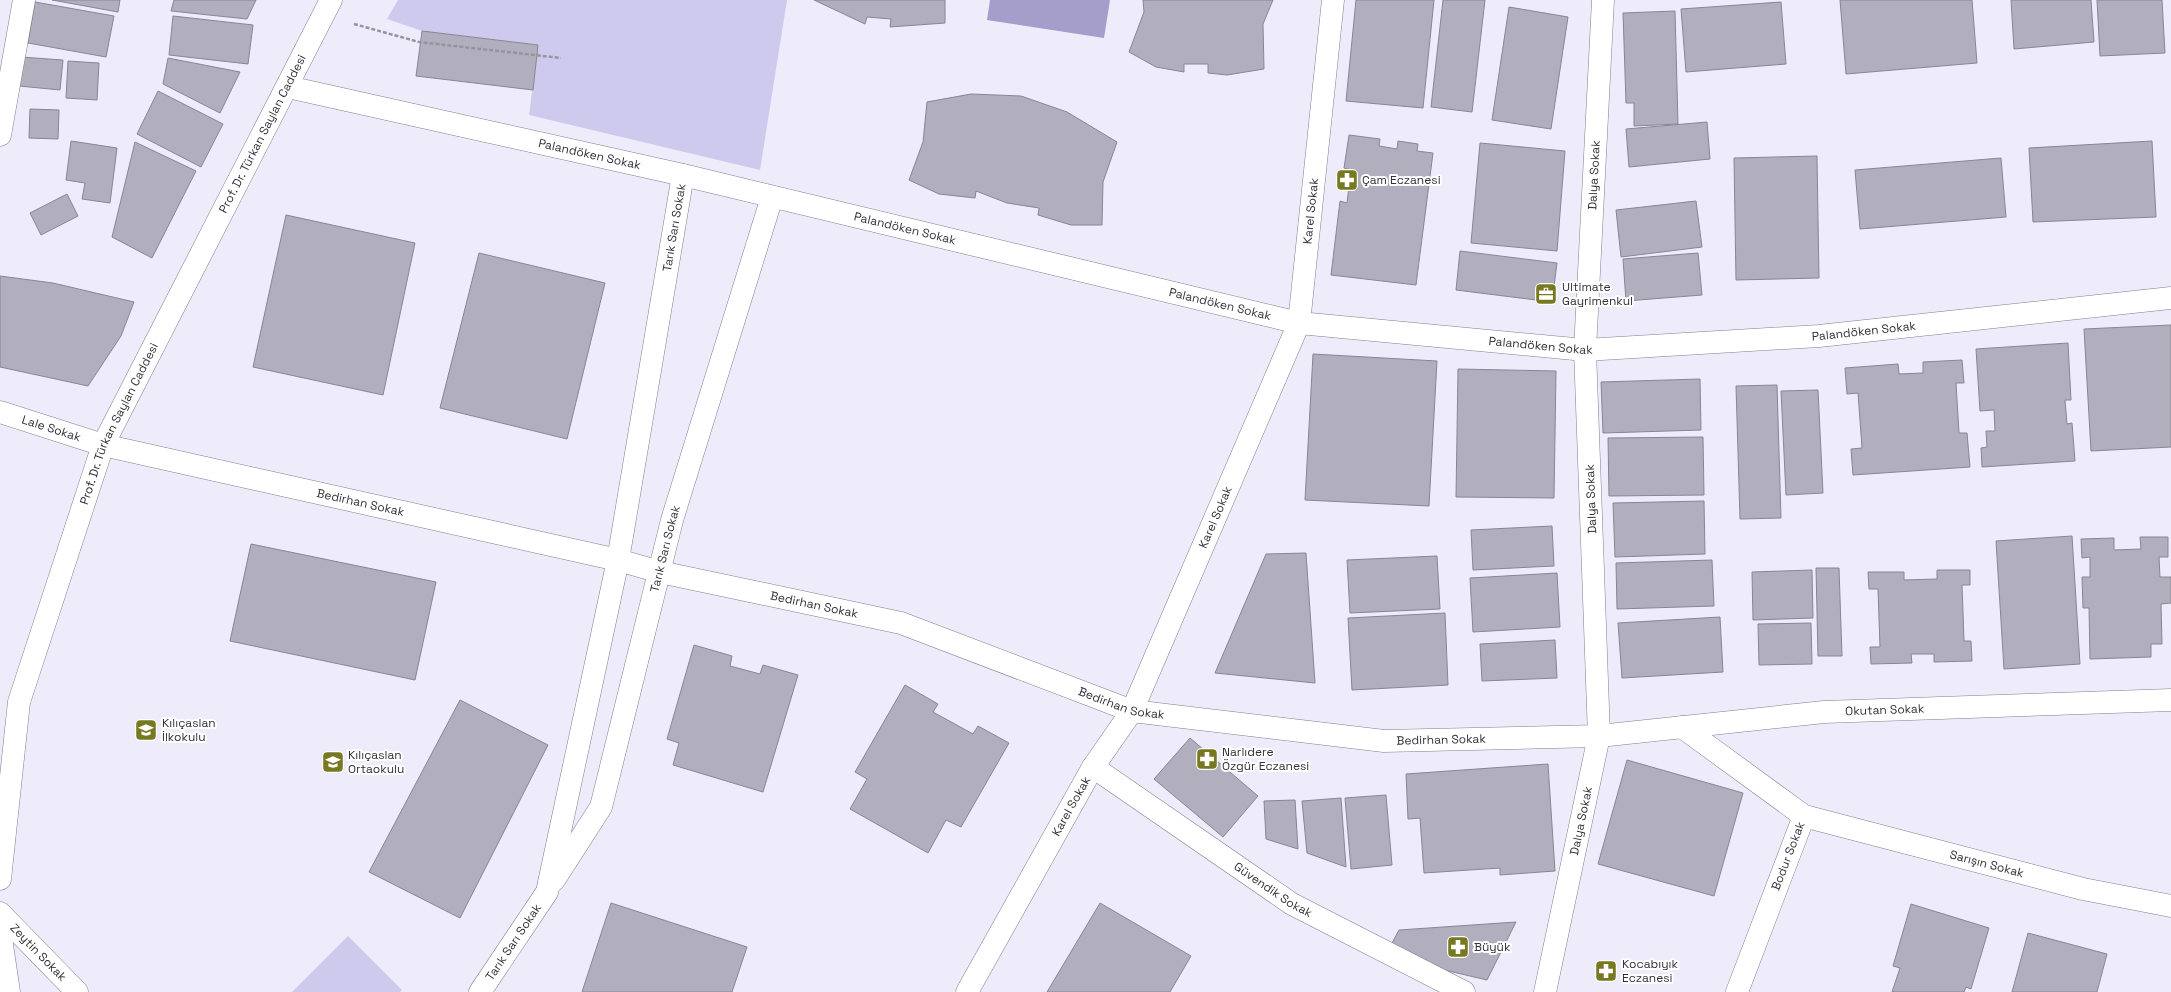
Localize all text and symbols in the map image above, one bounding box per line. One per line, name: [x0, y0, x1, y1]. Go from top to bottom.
street label: Prof. Dr. Türkan Saylan Caddesi: [215, 52, 310, 216]
street label: Palandöken Sokak: [537, 135, 643, 173]
street label: Dalya Sokak: [1584, 139, 1604, 210]
pharmacy icon: Çam Eczanesi: [1334, 167, 1360, 193]
place label: Çam Eczanesi: [1362, 172, 1441, 188]
street label: Karel Sokak: [1299, 177, 1322, 245]
street label: Tarık Sarı Sokak: [659, 182, 690, 273]
street label: Palandöken Sokak: [852, 208, 958, 248]
place label: Ultimate Gayrimenkul: [1562, 279, 1633, 309]
office icon: Ultimate Gayrimenkul: [1533, 281, 1559, 307]
street label: Palandöken Sokak: [1167, 284, 1273, 324]
street label: Palandöken Sokak: [1811, 318, 1917, 344]
street label: Palandöken Sokak: [1488, 333, 1594, 358]
street label: Prof. Dr. Türkan Saylan Caddesi: [76, 340, 162, 507]
street label: Lale Sokak: [20, 412, 83, 446]
street label: Dalya Sokak: [1582, 463, 1600, 534]
street label: Karel Sokak: [1195, 483, 1236, 551]
street label: Bedirhan Sokak: [315, 485, 406, 520]
street label: Tarık Sarı Sokak: [646, 503, 684, 594]
street label: Bedirhan Sokak: [769, 588, 860, 622]
street label: Bedirhan Sokak: [1076, 683, 1166, 723]
street label: Okutan Sokak: [1845, 701, 1925, 719]
place label: Kılıçaslan İlkokulu: [162, 715, 216, 745]
school or university icon: Kılıçaslan İlkokulu: [133, 717, 159, 743]
street label: Bedirhan Sokak: [1396, 731, 1487, 749]
place label: Narlıdere Özgür Eczanesi: [1222, 744, 1309, 774]
pharmacy icon: Narlıdere Özgür Eczanesi: [1194, 746, 1220, 772]
place label: Kılıçaslan Ortaokulu: [348, 747, 404, 777]
school or university icon: Kılıçaslan Ortaokulu: [320, 749, 346, 775]
street label: Karel Sokak: [1048, 773, 1094, 839]
street label: Dalya Sokak: [1566, 785, 1596, 856]
street label: Bodur Sokak: [1768, 819, 1809, 893]
street label: Sarışın Sokak: [1948, 846, 2026, 881]
street label: Güvendik Sokak: [1231, 858, 1315, 921]
street label: Tarık Sarı Sokak: [482, 900, 545, 984]
street label: Zeytin Sokak: [7, 920, 71, 985]
pharmacy icon: Büyük: [1445, 934, 1471, 960]
place label: Büyük: [1474, 939, 1511, 955]
place label: Kocabıyık Eczanesi: [1622, 956, 1679, 986]
pharmacy icon: Kocabıyık Eczanesi: [1593, 958, 1619, 984]

